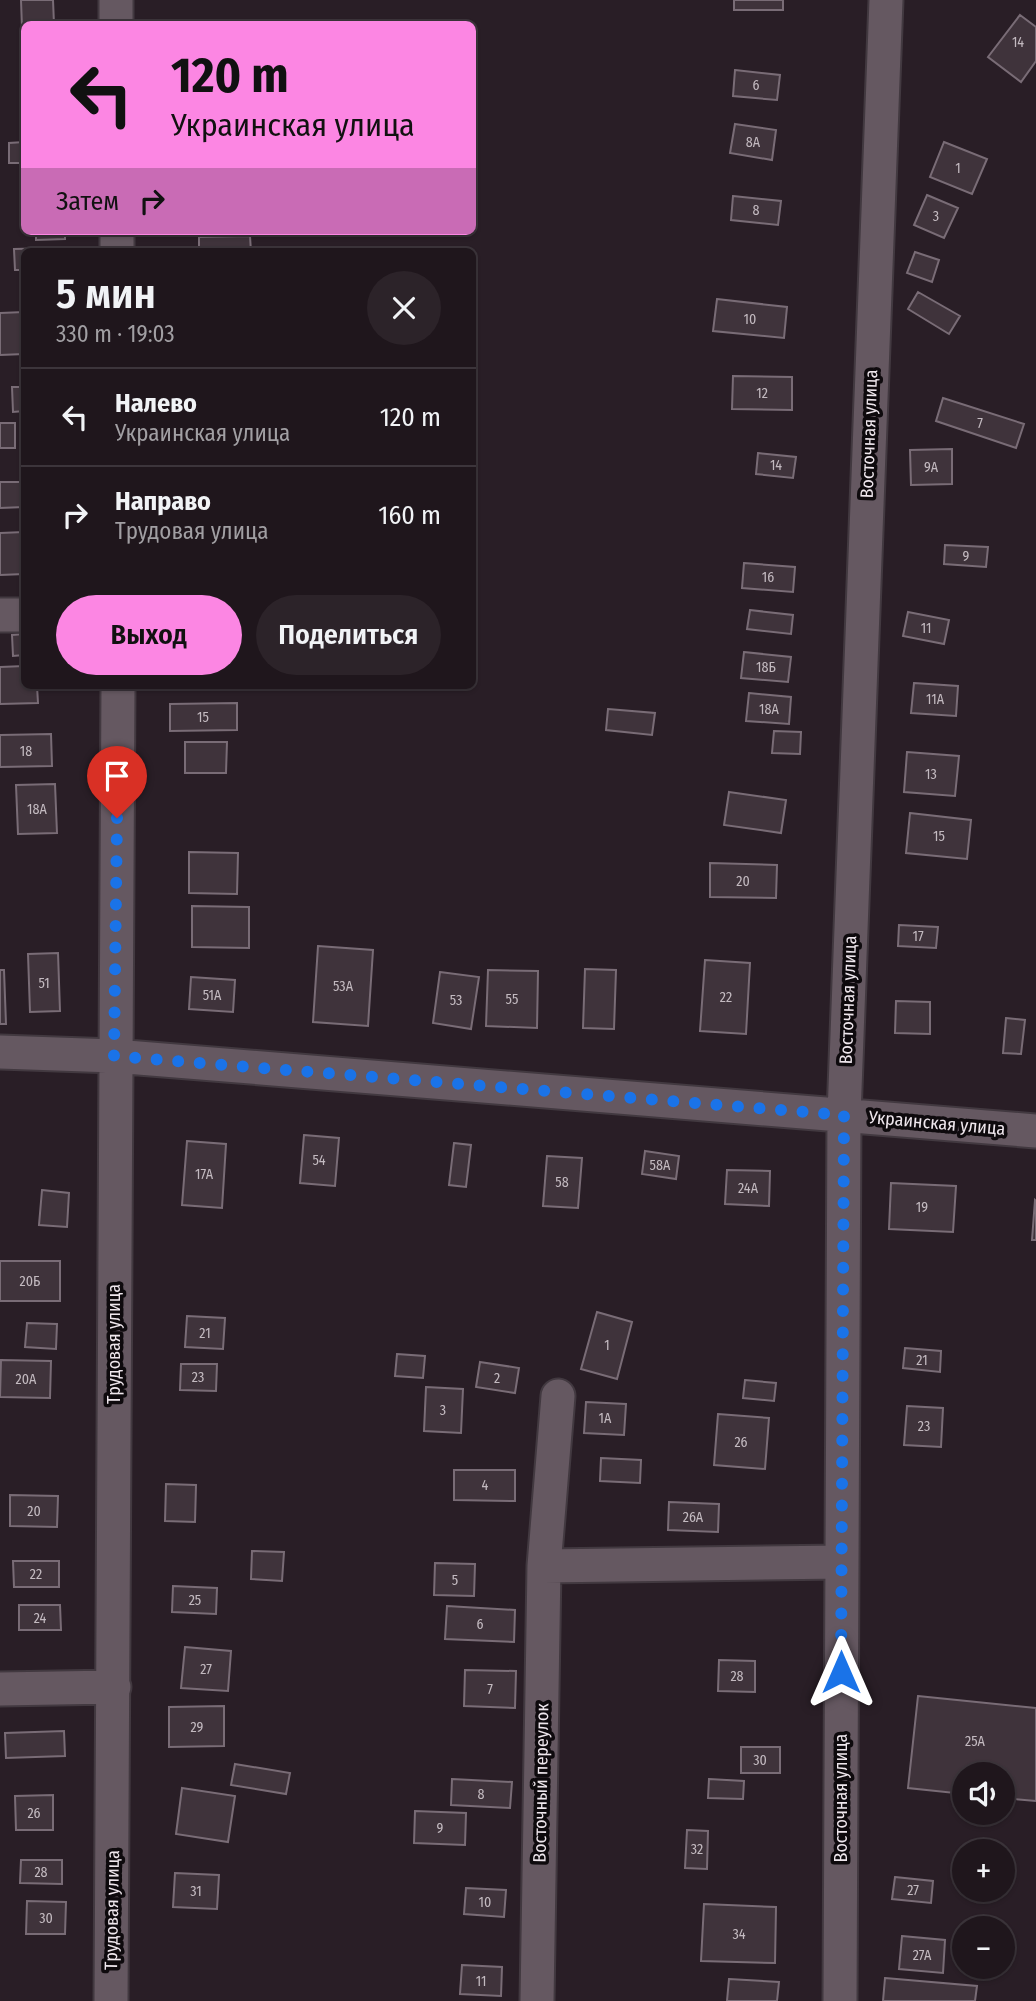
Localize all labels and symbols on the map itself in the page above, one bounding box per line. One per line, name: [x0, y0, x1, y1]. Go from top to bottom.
house number: 14: [1012, 34, 1024, 51]
house number: 6: [753, 77, 760, 94]
house number: 8А: [746, 134, 761, 151]
house number: 1: [955, 160, 961, 177]
house number: 8: [753, 202, 760, 219]
house number: 3: [933, 208, 939, 225]
house number: 10: [744, 311, 756, 328]
street label: Восточная улица: [856, 369, 882, 499]
house number: 12: [756, 385, 768, 402]
house number: 7: [977, 415, 983, 432]
house number: 14: [770, 457, 782, 474]
house number: 9А: [924, 459, 939, 476]
house number: 9: [963, 548, 970, 565]
house number: 16: [762, 569, 774, 586]
house number: 11: [921, 620, 931, 637]
house number: 18Б: [756, 659, 776, 676]
house number: 11А: [926, 691, 945, 708]
house number: 18А: [759, 701, 780, 718]
house number: 15: [197, 709, 209, 726]
house number: 18: [20, 743, 32, 760]
pin: [87, 746, 147, 818]
house number: 13: [925, 766, 937, 783]
house number: 18А: [27, 801, 48, 818]
house number: 15: [933, 828, 945, 845]
house number: 20: [736, 873, 750, 890]
house number: 17: [912, 928, 924, 945]
street label: Восточная улица: [835, 935, 861, 1065]
house number: 51: [38, 975, 50, 992]
house number: 53А: [333, 978, 354, 995]
house number: 51А: [203, 987, 222, 1004]
house number: 22: [720, 989, 732, 1006]
house number: 55: [506, 991, 518, 1008]
house number: 53: [450, 992, 462, 1009]
street label: Украинская улица: [867, 1106, 1006, 1140]
house number: 54: [312, 1152, 326, 1169]
house number: 58А: [650, 1157, 671, 1174]
house number: 17А: [195, 1166, 214, 1183]
house number: 58: [555, 1174, 569, 1191]
house number: 24А: [738, 1180, 759, 1197]
house number: 19: [916, 1199, 928, 1216]
house number: 20Б: [20, 1273, 40, 1290]
street label: Трудовая улица: [103, 1284, 125, 1404]
house number: 21: [199, 1325, 211, 1342]
house number: 1: [604, 1337, 610, 1354]
house number: 21: [916, 1352, 928, 1369]
house number: 23: [192, 1369, 204, 1386]
house number: 2: [494, 1370, 500, 1387]
house number: 20А: [16, 1371, 37, 1388]
house number: 3: [440, 1402, 446, 1419]
house number: 1А: [599, 1410, 612, 1427]
house number: 23: [918, 1418, 930, 1435]
house number: 26: [734, 1434, 748, 1451]
house number: 4: [482, 1477, 489, 1494]
house number: 20: [27, 1503, 41, 1520]
house number: 26А: [683, 1509, 704, 1526]
house number: 22: [30, 1566, 42, 1583]
house number: 5: [452, 1572, 458, 1589]
house number: 25: [189, 1592, 201, 1609]
house number: 24: [34, 1610, 47, 1627]
house number: 6: [477, 1616, 484, 1633]
position arrow: [804, 1635, 878, 1709]
house number: 27: [200, 1661, 212, 1678]
house number: 28: [730, 1668, 744, 1685]
house number: 7: [487, 1681, 493, 1698]
street label: Восточный переулок: [529, 1703, 553, 1863]
house number: 29: [191, 1719, 204, 1736]
street label: Восточная улица: [830, 1733, 852, 1862]
house number: 25А: [965, 1733, 986, 1750]
house number: 30: [753, 1752, 767, 1769]
house number: 8: [478, 1786, 485, 1803]
house number: 26: [27, 1805, 41, 1822]
house number: 9: [437, 1820, 444, 1837]
house number: 32: [691, 1841, 703, 1858]
street label: Трудовая улица: [100, 1850, 124, 1970]
house number: 28: [34, 1864, 48, 1881]
house number: 27: [907, 1882, 919, 1899]
house number: 31: [190, 1883, 202, 1900]
house number: 10: [479, 1894, 491, 1911]
house number: 30: [39, 1910, 53, 1927]
house number: 34: [732, 1926, 746, 1943]
house number: 27А: [913, 1947, 932, 1964]
house number: 11: [476, 1973, 486, 1990]

